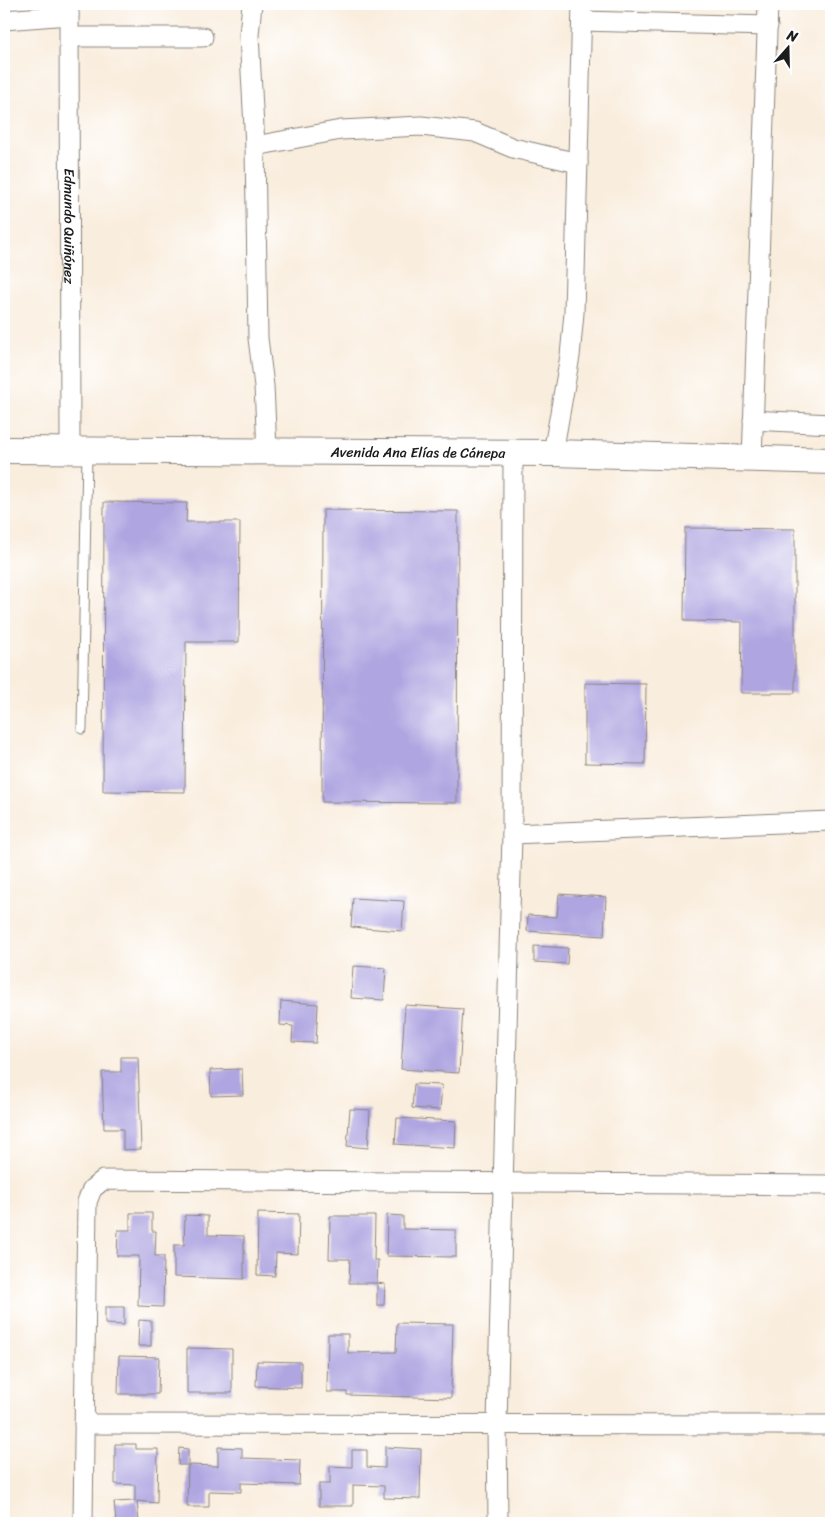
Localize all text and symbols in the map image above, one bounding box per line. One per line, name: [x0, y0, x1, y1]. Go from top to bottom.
north arrow: [762, 22, 812, 72]
text: N: [783, 23, 801, 50]
street label: Edmundo Quiñónez: [57, 168, 82, 284]
street label: Avenida Ana Elías de Cánepa: [330, 439, 506, 465]

